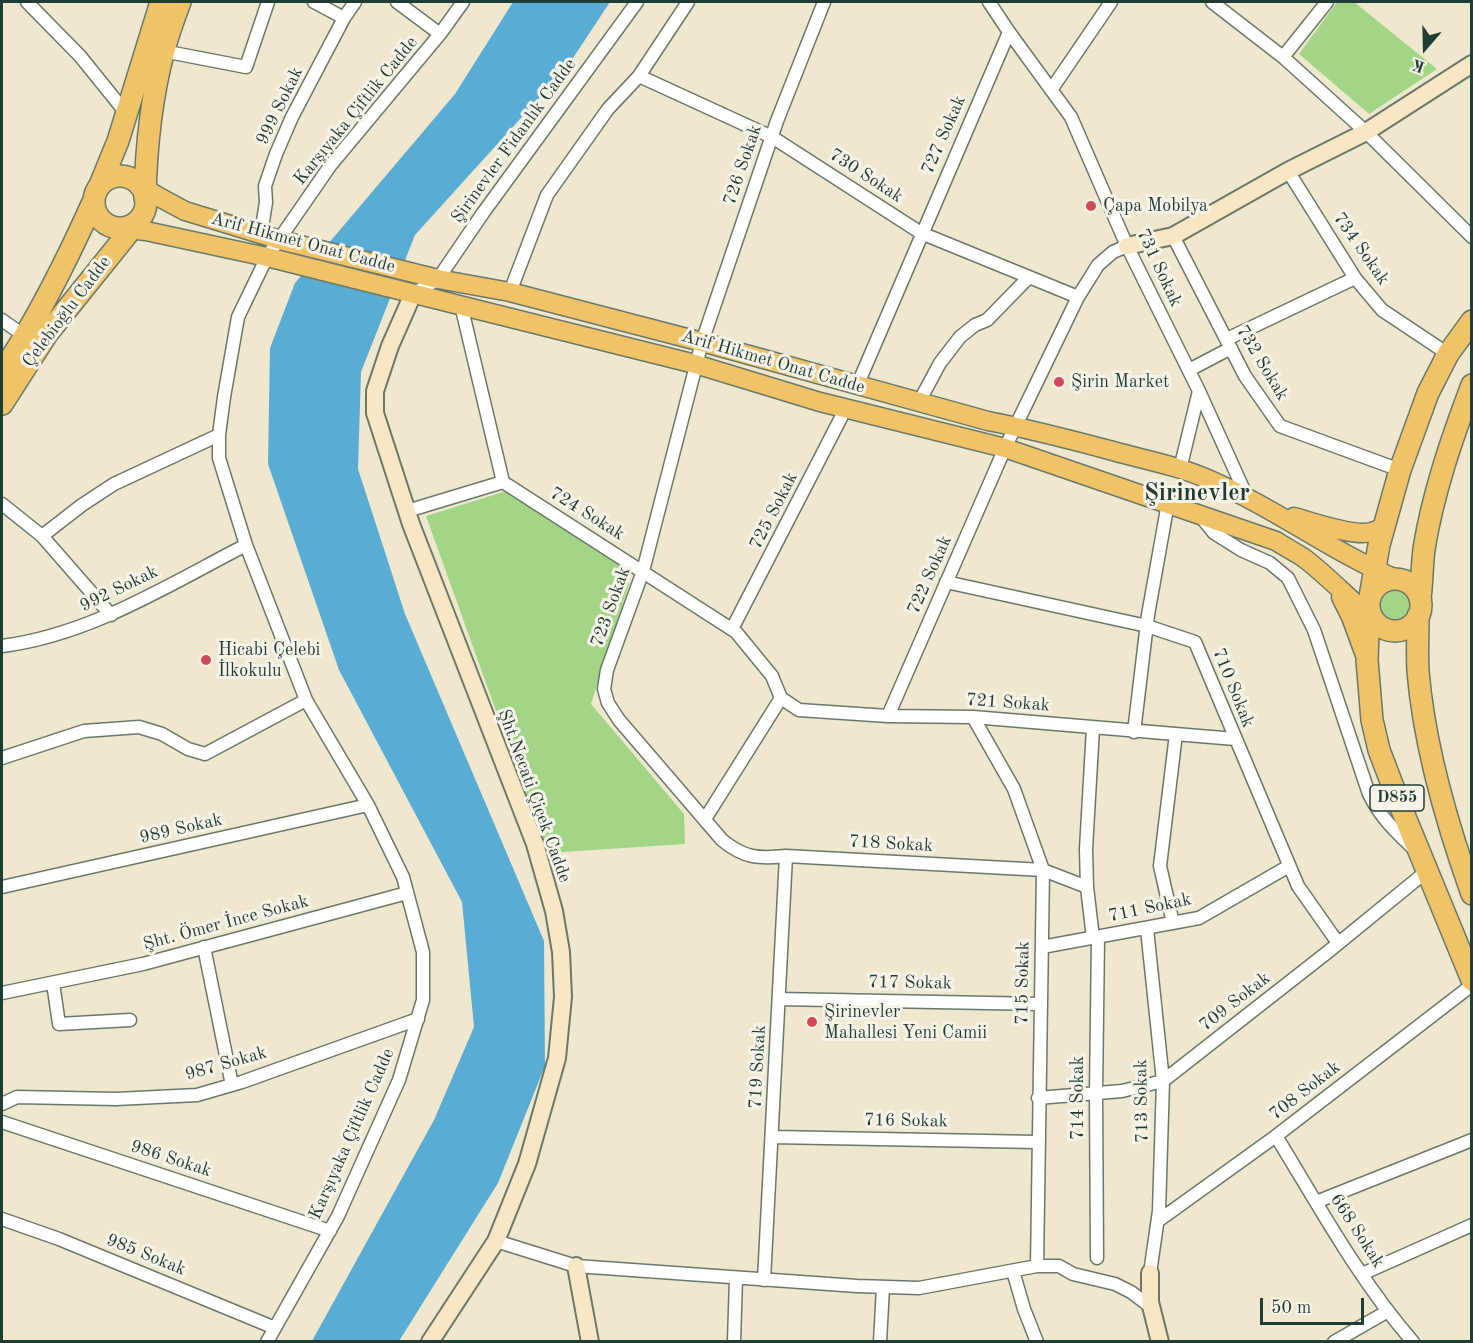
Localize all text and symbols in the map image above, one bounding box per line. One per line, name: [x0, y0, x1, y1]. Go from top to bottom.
north arrow: [1395, 18, 1455, 78]
street label: Karşıyaka Çiftlik Cadde: [289, 32, 423, 190]
street label: Şirinevler Fidanlık Cadde: [447, 54, 581, 228]
text: K: [1410, 55, 1427, 75]
street label: 999 Sokak: [252, 63, 308, 149]
street label: 727 Sokak: [917, 92, 971, 178]
street label: 726 Sokak: [719, 122, 767, 208]
street label: 730 Sokak: [825, 144, 907, 208]
place label: Çapa Mobilya: [1103, 195, 1208, 217]
marker: Çapa Mobilya: [1084, 199, 1098, 213]
street label: Arif Hikmet Onat Cadde: [209, 208, 397, 278]
street label: 734 Sokak: [1328, 208, 1394, 290]
street label: 731 Sokak: [1131, 225, 1187, 311]
street label: Çelebioğlu Cadde: [18, 252, 116, 372]
street label: 732 Sokak: [1231, 321, 1293, 405]
street label: Arif Hikmet Onat Cadde: [679, 325, 867, 399]
place label: Şirin Market: [1071, 371, 1169, 393]
marker: Şirin Market: [1052, 375, 1066, 389]
street label: 725 Sokak: [745, 469, 803, 553]
district label: Şirinevler: [1144, 480, 1250, 508]
street label: 724 Sokak: [546, 483, 628, 545]
street label: 722 Sokak: [903, 532, 957, 618]
street label: 992 Sokak: [76, 561, 162, 617]
street label: 723 Sokak: [586, 564, 636, 650]
place label: Hicabi Çelebi İlkokulu: [218, 639, 320, 682]
street label: 710 Sokak: [1207, 645, 1259, 731]
marker: Hicabi Çelebi İlkokulu: [199, 653, 213, 667]
street label: 721 Sokak: [965, 689, 1051, 717]
street label: Şht.Necati Çiçek Cadde: [493, 706, 575, 886]
road number: D855: [1370, 785, 1424, 811]
street label: 989 Sokak: [138, 809, 224, 849]
street label: 718 Sokak: [848, 831, 934, 857]
street label: 711 Sokak: [1107, 889, 1193, 927]
street label: Şht. Ömer İnce Sokak: [141, 890, 311, 956]
street label: 715 Sokak: [1011, 941, 1035, 1025]
street label: 709 Sokak: [1195, 968, 1275, 1036]
street label: 717 Sokak: [868, 971, 952, 995]
place label: Şirinevler Mahallesi Yeni Camii: [824, 1001, 987, 1044]
marker: Şirinevler Mahallesi Yeni Camii: [805, 1015, 819, 1029]
street label: 719 Sokak: [745, 1024, 771, 1110]
street label: 987 Sokak: [183, 1042, 269, 1086]
street label: Karşıyaka Çiftlik Cadde: [305, 1045, 399, 1223]
street label: 714 Sokak: [1067, 1056, 1089, 1140]
street label: 708 Sokak: [1265, 1057, 1345, 1125]
street label: 713 Sokak: [1130, 1059, 1154, 1143]
street label: 716 Sokak: [864, 1109, 948, 1133]
street label: 986 Sokak: [128, 1136, 214, 1182]
street label: 668 Sokak: [1325, 1190, 1389, 1272]
street label: 985 Sokak: [103, 1229, 189, 1281]
scale bar: [1263, 1286, 1366, 1324]
text: 50 m: [1271, 1299, 1311, 1317]

